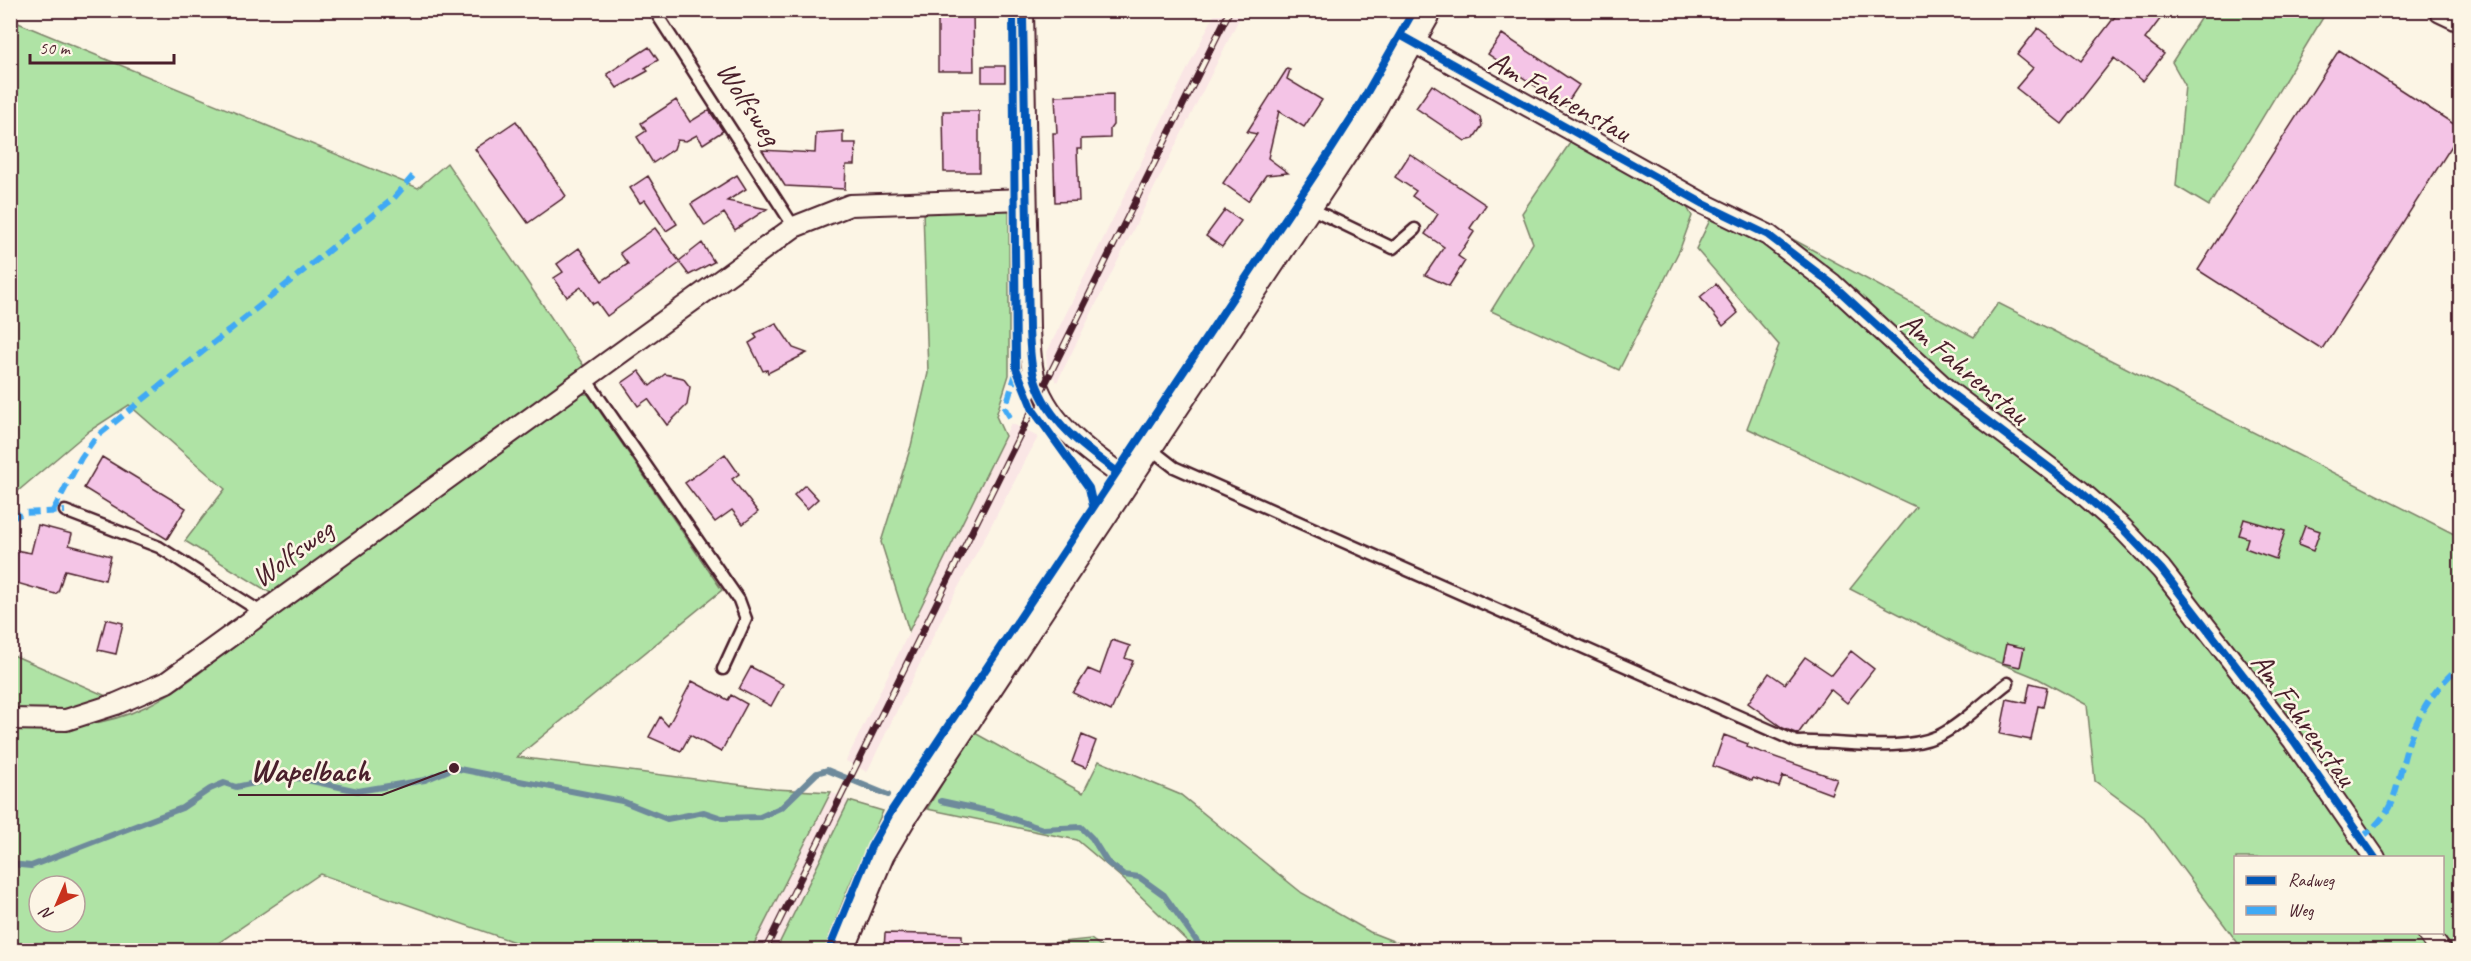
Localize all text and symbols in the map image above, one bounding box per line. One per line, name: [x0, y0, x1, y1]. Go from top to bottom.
scale bar: [30, 27, 174, 65]
text: 50 m: [39, 37, 72, 59]
street label: Am Fahrenstau: [1482, 42, 1639, 151]
street label: Wolfsweg: [708, 54, 791, 154]
street label: Am Fahrenstau: [1893, 303, 2038, 434]
street label: Wolfsweg: [244, 509, 342, 595]
street label: Am Fahrenstau: [2243, 645, 2366, 795]
callout: Wapelbach: [238, 745, 382, 795]
text: Wapelbach: [250, 750, 371, 791]
legend: [2234, 856, 2444, 934]
text: Radweg: [2288, 869, 2336, 891]
north arrow: [27, 874, 87, 934]
text: Weg: [2288, 899, 2315, 921]
text: N: [35, 901, 58, 925]

